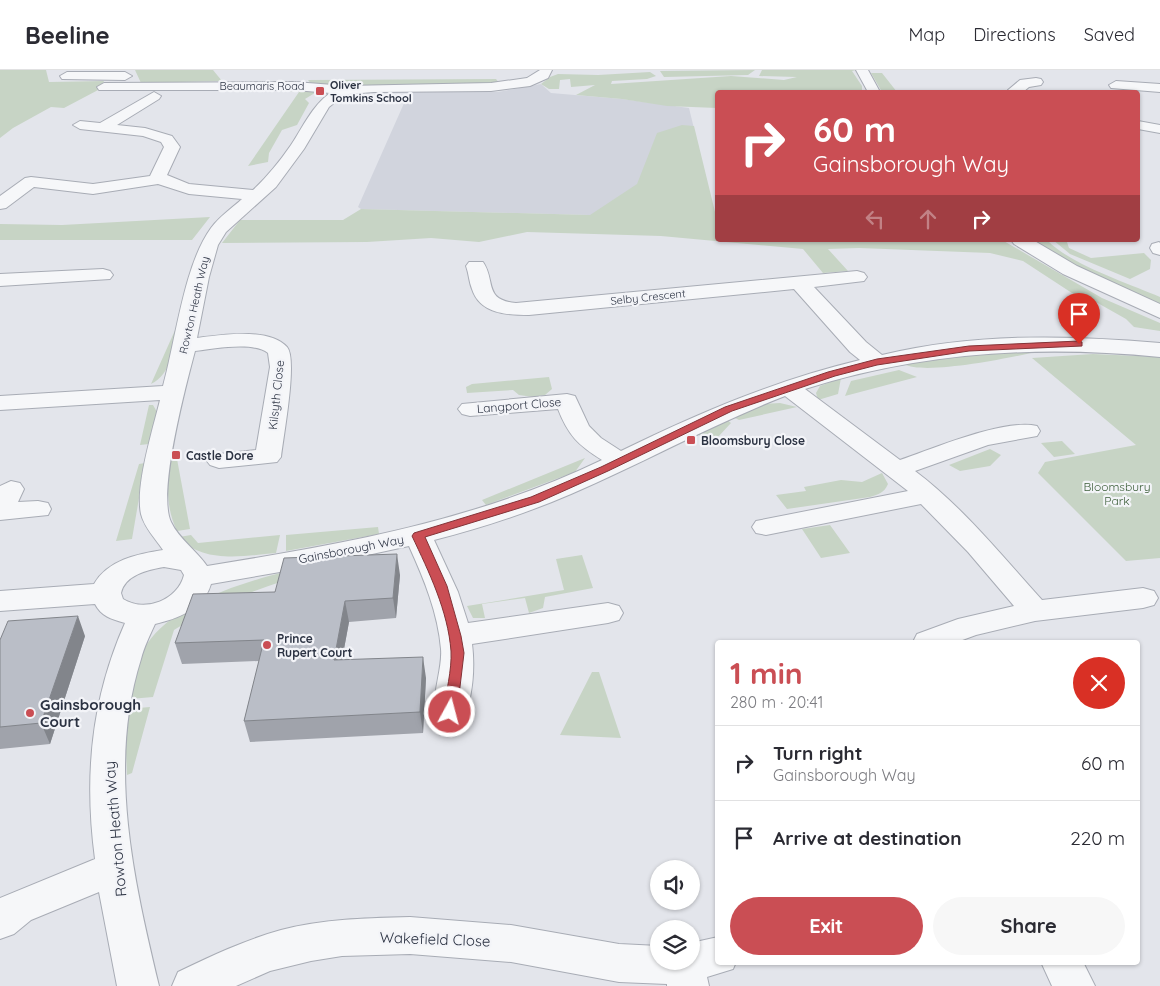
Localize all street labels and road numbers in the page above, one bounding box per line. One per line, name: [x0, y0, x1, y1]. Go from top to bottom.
street label: Beaumaris Road: [220, 79, 304, 93]
street label: Rowton Heath Way: [176, 255, 212, 355]
street label: Selby Crescent: [610, 286, 686, 308]
street label: Kilsyth Close: [265, 359, 287, 431]
street label: Langport Close: [476, 394, 562, 416]
street label: Gainsborough Way: [297, 531, 405, 567]
street label: Rowton Heath Way: [100, 760, 130, 898]
street label: Wakefield Close: [379, 928, 491, 950]

